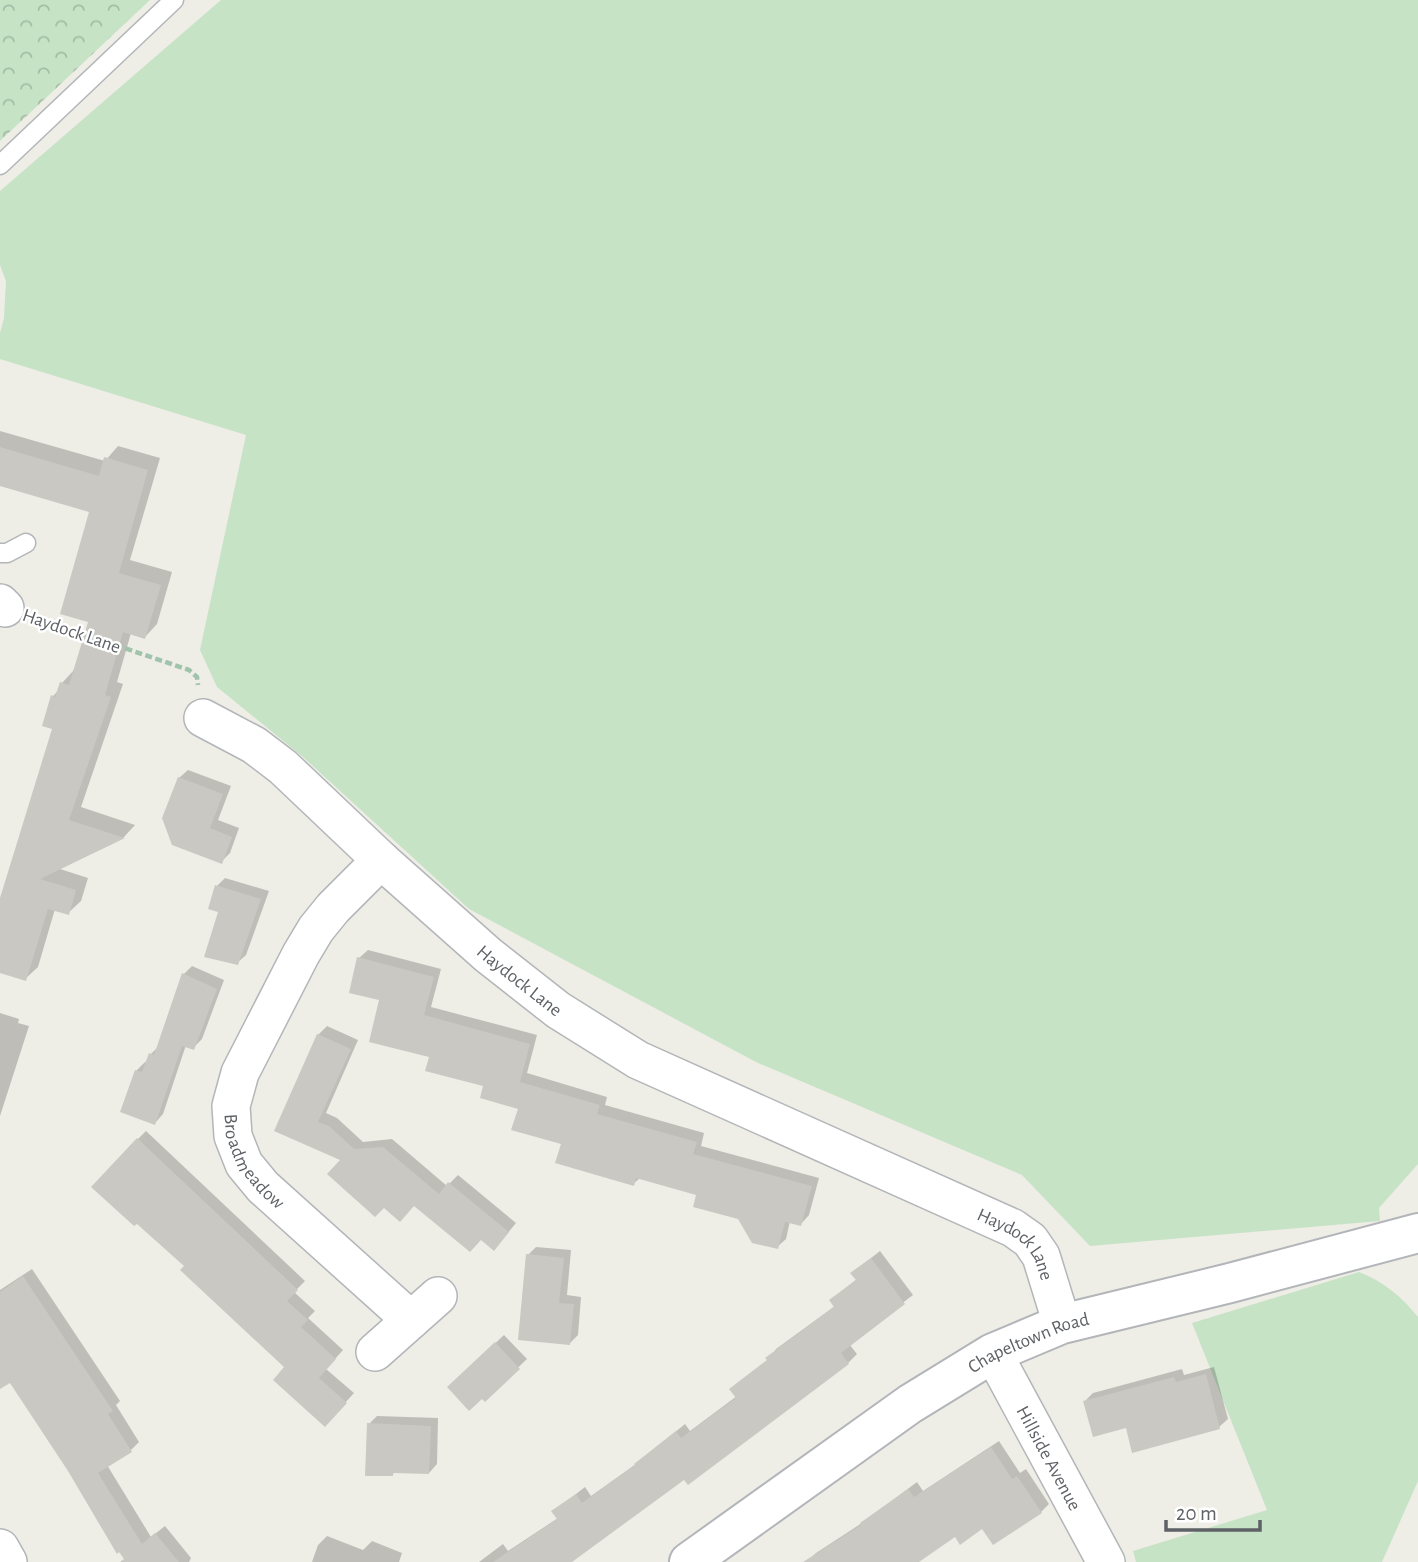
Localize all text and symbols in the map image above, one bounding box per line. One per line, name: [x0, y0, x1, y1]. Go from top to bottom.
street label: Haydock Lane: [20, 606, 123, 657]
street label: Haydock Lane: [473, 942, 565, 1020]
street label: Broadmeadow: [221, 1113, 288, 1213]
street label: Haydock Lane: [974, 1205, 1056, 1283]
street label: Chapeltown Road: [965, 1310, 1091, 1377]
street label: Hillside Avenue: [1012, 1403, 1084, 1514]
scale bar: [1166, 1488, 1260, 1532]
text: 20 m: [1176, 1503, 1217, 1524]

